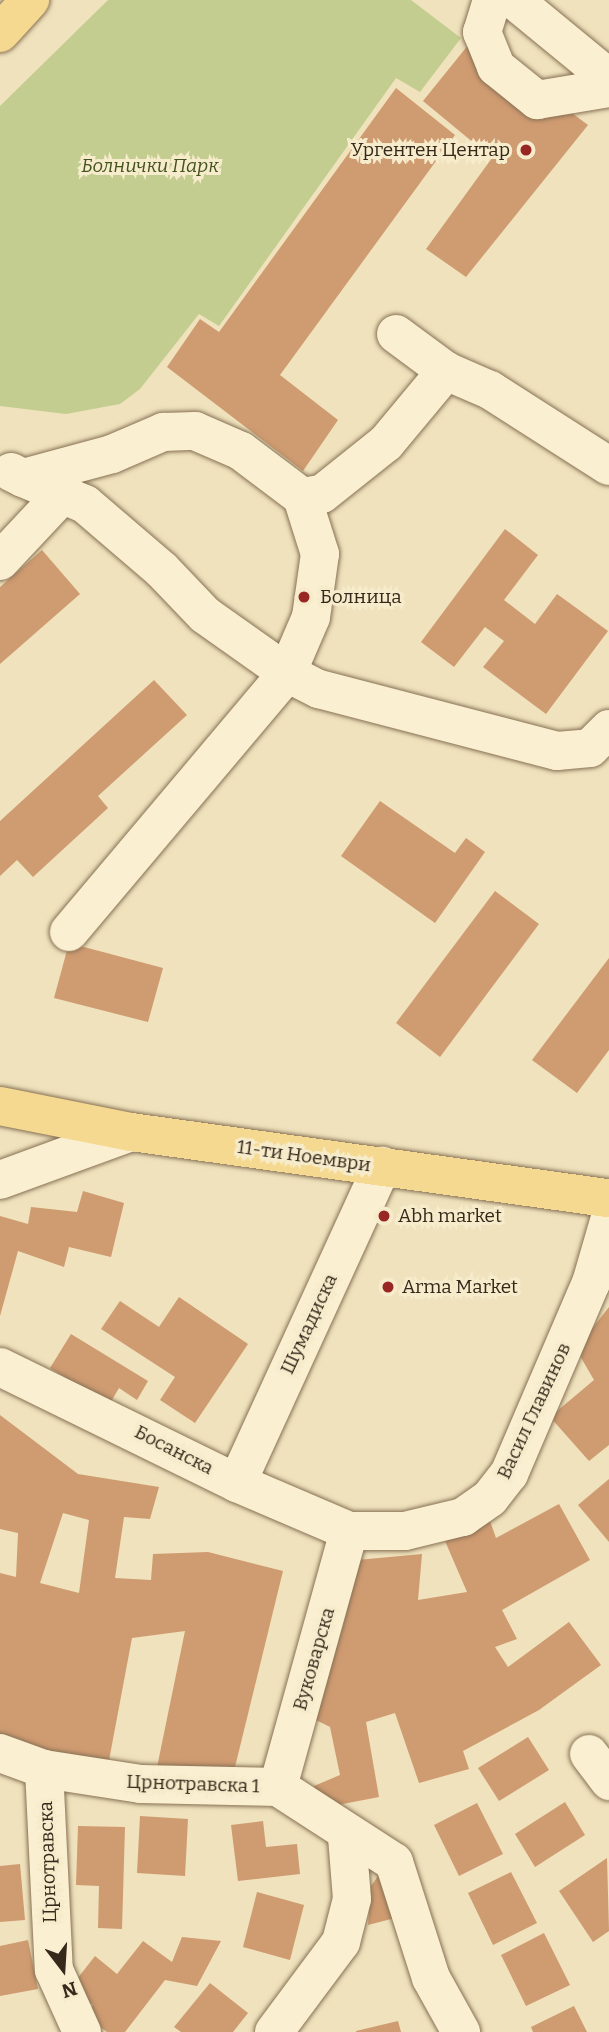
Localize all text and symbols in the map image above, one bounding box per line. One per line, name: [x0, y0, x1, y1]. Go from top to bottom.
place label: Ургентен Центар: [351, 139, 510, 161]
marker: Ургентен Центар: [516, 140, 536, 160]
park label: Болнички Парк: [81, 155, 219, 177]
place label: Болница: [320, 586, 402, 608]
marker: Болница: [294, 587, 314, 607]
street label: 11-ти Ноември: [236, 1135, 372, 1177]
place label: Abh market: [398, 1205, 502, 1227]
marker: Abh market: [376, 1208, 392, 1224]
street label: Шумадиска: [276, 1270, 342, 1378]
place label: Arma Market: [402, 1276, 518, 1298]
marker: Arma Market: [380, 1279, 396, 1295]
street label: Васил Главинов: [492, 1339, 576, 1483]
street label: Босанска: [131, 1420, 217, 1480]
street label: Вуковарска: [288, 1605, 340, 1713]
street label: Црнотравска 1: [126, 1770, 260, 1798]
street label: Црнотравска: [34, 1801, 62, 1923]
north arrow: [28, 1934, 98, 2004]
text: N: [59, 1976, 80, 2003]

